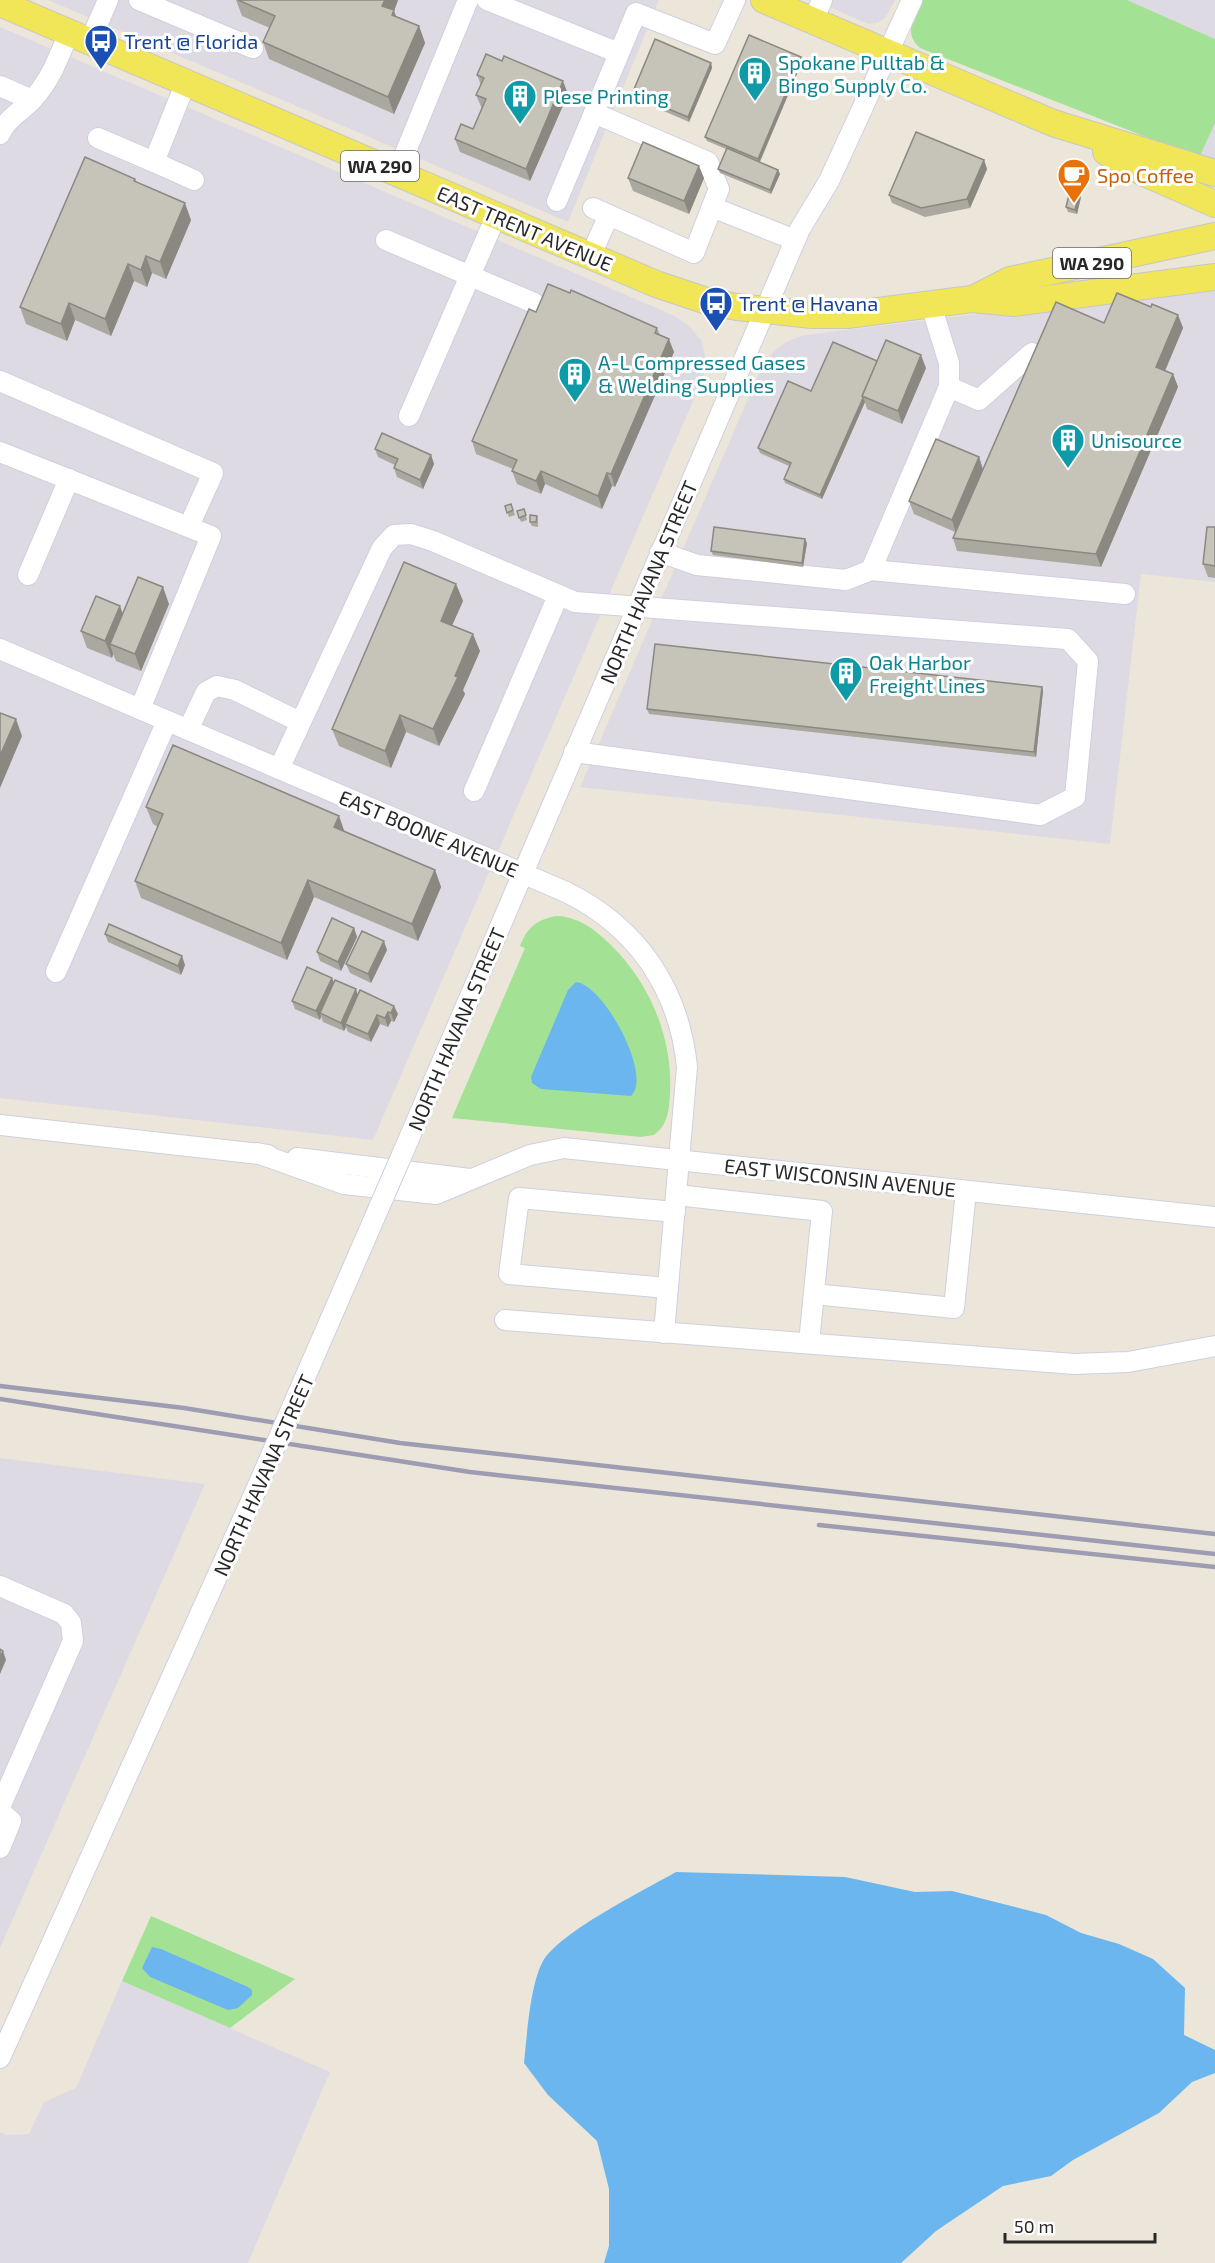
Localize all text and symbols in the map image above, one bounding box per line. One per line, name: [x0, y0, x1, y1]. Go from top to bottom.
bus stop icon: Trent @ Florida: [83, 23, 119, 70]
place label: Trent @ Florida: [124, 29, 258, 53]
place label: Spokane Pulltab & Bingo Supply Co.: [778, 50, 945, 97]
building icon: Spokane Pulltab & Bingo Supply Co.: [737, 55, 773, 102]
building icon: Plese Printing: [502, 78, 538, 125]
place label: Plese Printing: [543, 84, 669, 108]
road number: WA 290: [341, 151, 419, 181]
cafe icon: Spo Coffee: [1056, 157, 1092, 204]
place label: Spo Coffee: [1097, 163, 1194, 187]
street label: EAST TRENT AVENUE: [434, 180, 616, 276]
road number: WA 290: [1053, 248, 1131, 278]
bus stop icon: Trent @ Havana: [698, 285, 734, 332]
place label: Trent @ Havana: [739, 291, 878, 315]
place label: A-L Compressed Gases & Welding Supplies: [598, 350, 806, 397]
building icon: A-L Compressed Gases & Welding Supplies: [557, 356, 593, 403]
building icon: Unisource: [1050, 422, 1086, 469]
place label: Unisource: [1091, 428, 1182, 452]
street label: NORTH HAVANA STREET: [594, 477, 702, 687]
place label: Oak Harbor Freight Lines: [869, 650, 986, 697]
building icon: Oak Harbor Freight Lines: [828, 655, 864, 702]
street label: EAST BOONE AVENUE: [336, 784, 522, 882]
street label: NORTH HAVANA STREET: [402, 924, 510, 1134]
street label: EAST WISCONSIN AVENUE: [723, 1153, 957, 1201]
street label: NORTH HAVANA STREET: [208, 1370, 318, 1579]
scale bar: [1005, 2206, 1155, 2244]
text: 50 m: [1014, 2215, 1054, 2237]

